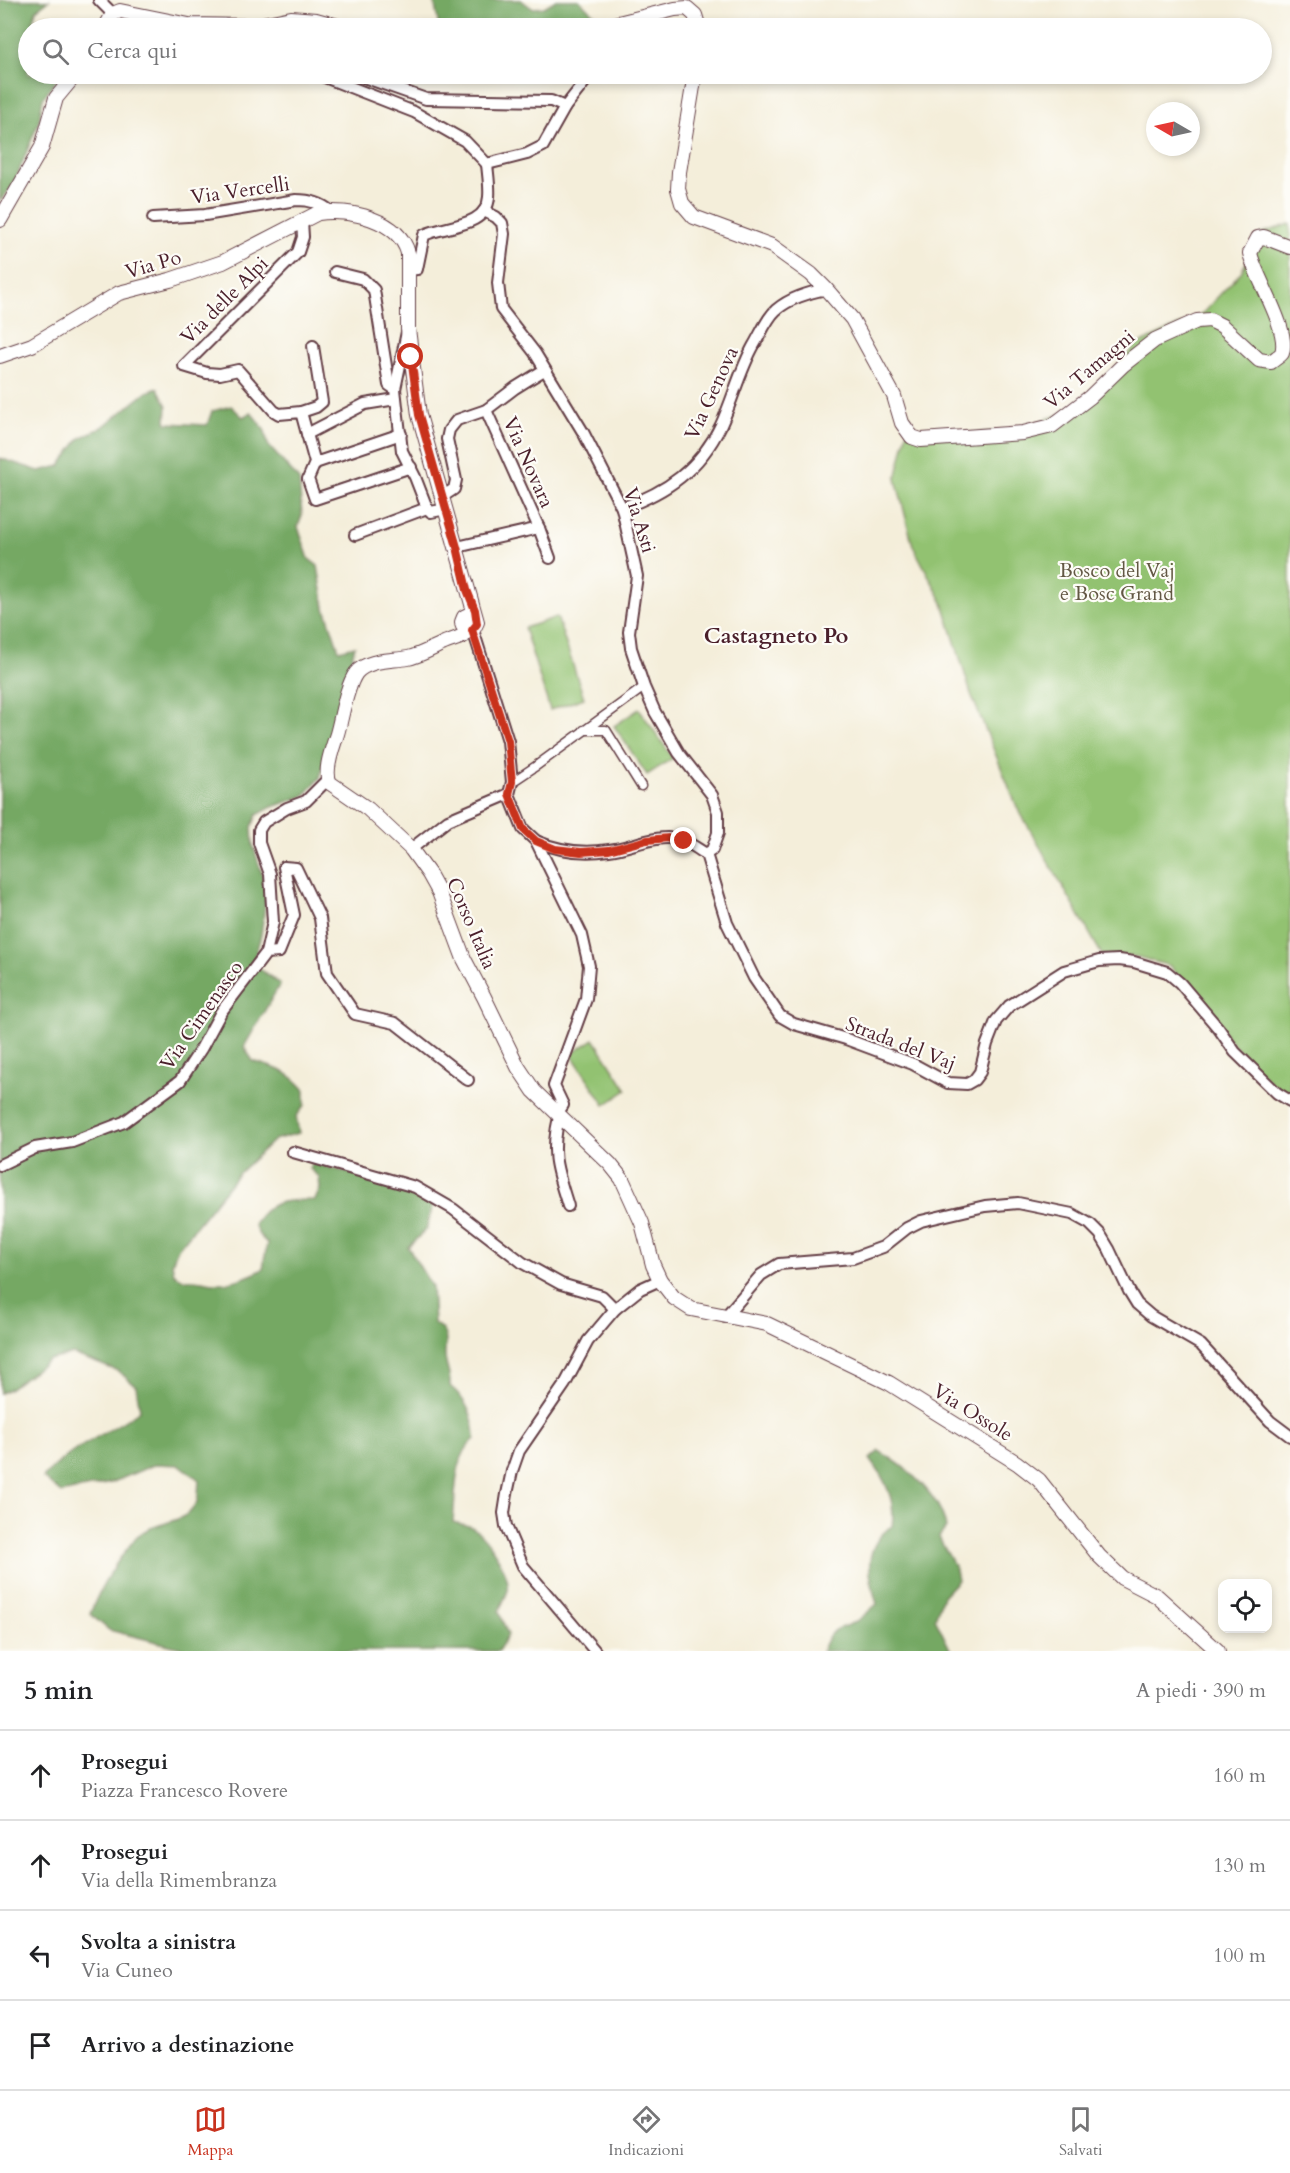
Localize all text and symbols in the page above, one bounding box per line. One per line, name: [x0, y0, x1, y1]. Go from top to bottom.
search box: [18, 18, 1272, 84]
icon: search: [39, 35, 72, 68]
text: Cerca qui: [87, 36, 177, 66]
north arrow: [1146, 102, 1200, 156]
street label: Via Vercelli: [189, 170, 292, 211]
street label: Via Po: [122, 244, 184, 285]
street label: Via delle Alpi: [174, 250, 275, 350]
street label: Via Tamagni: [1038, 323, 1141, 416]
street label: Via Genova: [678, 342, 745, 444]
route start: [397, 343, 423, 369]
street label: Via Novara: [497, 412, 561, 512]
street label: Via Asti: [617, 484, 662, 557]
park label: Bosco del Vaj e Bosc Grand: [1059, 557, 1175, 607]
district label: Castagneto Po: [704, 621, 848, 651]
route end: [670, 827, 696, 853]
street label: Corso Italia: [440, 873, 503, 974]
street label: Via Cimenasco: [154, 955, 249, 1075]
street label: Strada del Vaj: [842, 1010, 960, 1077]
street label: Via Ossole: [927, 1377, 1018, 1448]
map controls: [1218, 1579, 1272, 1633]
button: locate: [1218, 1579, 1272, 1633]
text: 5 min: [24, 1673, 93, 1708]
text: A piedi · 390 m: [1136, 1677, 1266, 1704]
text: Prosegui: [81, 1747, 168, 1777]
icon: ahead: [24, 1759, 57, 1792]
text: 160 m: [1213, 1762, 1266, 1789]
text: Piazza Francesco Rovere: [81, 1777, 288, 1804]
text: Prosegui: [81, 1837, 168, 1867]
icon: ahead: [24, 1849, 57, 1882]
text: 130 m: [1213, 1852, 1266, 1879]
text: Via della Rimembranza: [81, 1867, 277, 1894]
text: Svolta a sinistra: [81, 1927, 236, 1957]
icon: left: [24, 1939, 57, 1972]
text: 100 m: [1213, 1942, 1266, 1969]
text: Via Cuneo: [81, 1957, 173, 1984]
icon: arrive: [24, 2029, 57, 2062]
text: Arrivo a destinazione: [81, 2030, 294, 2060]
tab: Mappa: [187, 2103, 233, 2161]
tab: Indicazioni: [608, 2103, 684, 2161]
tab: Salvati: [1059, 2103, 1103, 2161]

